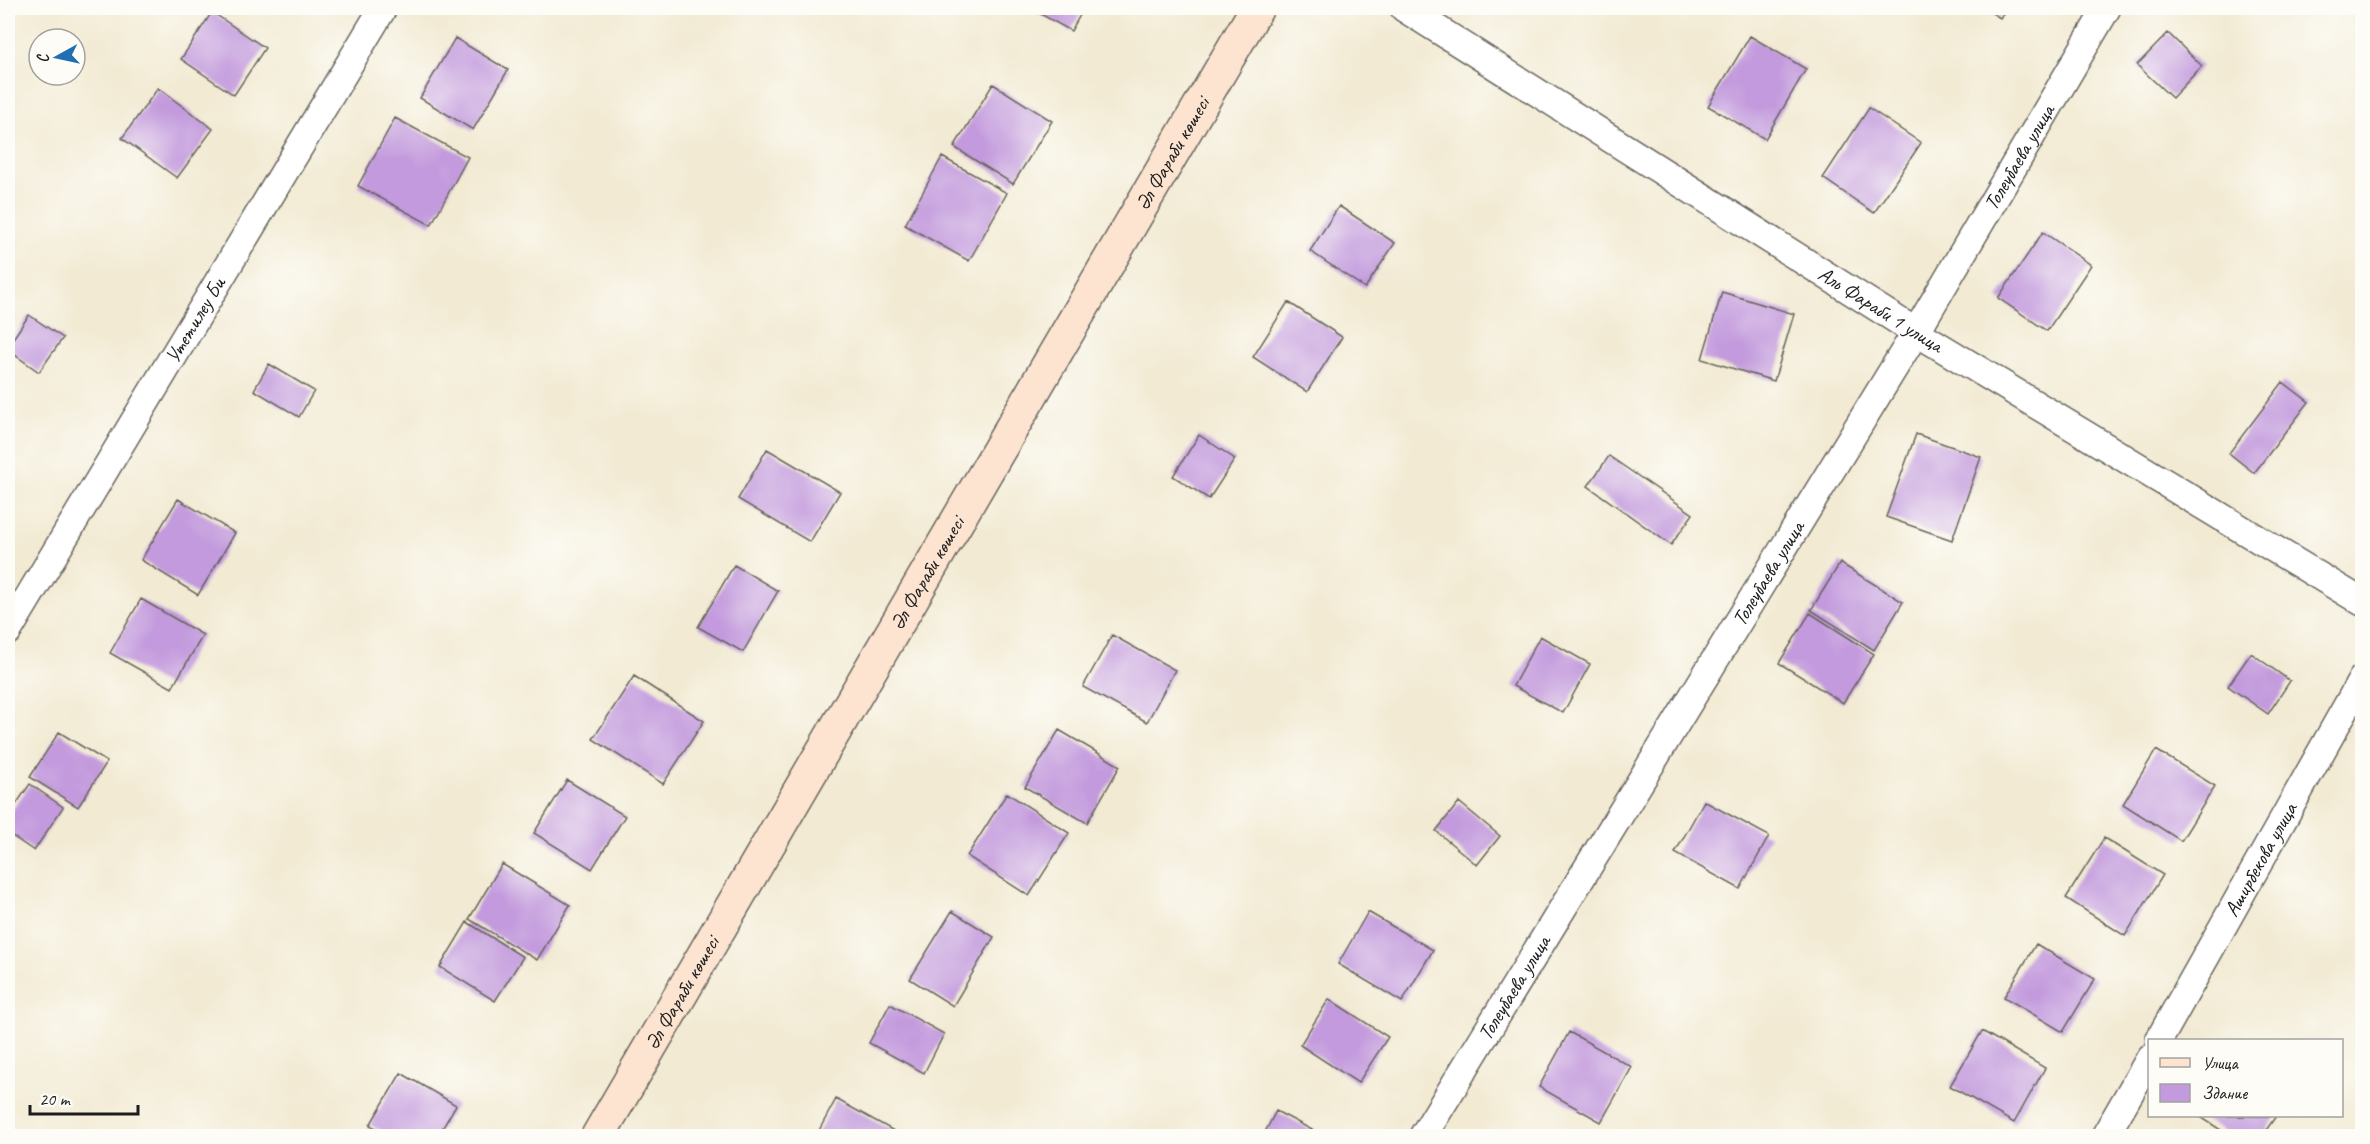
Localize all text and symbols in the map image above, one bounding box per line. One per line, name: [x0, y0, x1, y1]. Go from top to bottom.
north arrow: [27, 27, 87, 87]
text: С: [32, 52, 54, 64]
street label: Әл Фараби көшесі: [1129, 90, 1217, 215]
street label: Толеубаева улица: [1978, 98, 2061, 215]
street label: Аль Фараби 1 улица: [1814, 261, 1950, 359]
street label: Утетилеу Би: [159, 271, 232, 368]
street label: Әл Фараби көшесі: [884, 509, 972, 634]
street label: Толеубаева улица: [1726, 514, 1811, 630]
street label: Аширбекова улица: [2218, 797, 2304, 921]
street label: Әл Фараби көшесі: [639, 929, 726, 1054]
street label: Толеубаева улица: [1472, 929, 1557, 1045]
legend: [2148, 1039, 2343, 1117]
text: Улица: [2202, 1052, 2239, 1074]
scale bar: [30, 1078, 138, 1116]
text: Здание: [2202, 1082, 2248, 1104]
text: 20 m: [39, 1088, 72, 1110]

